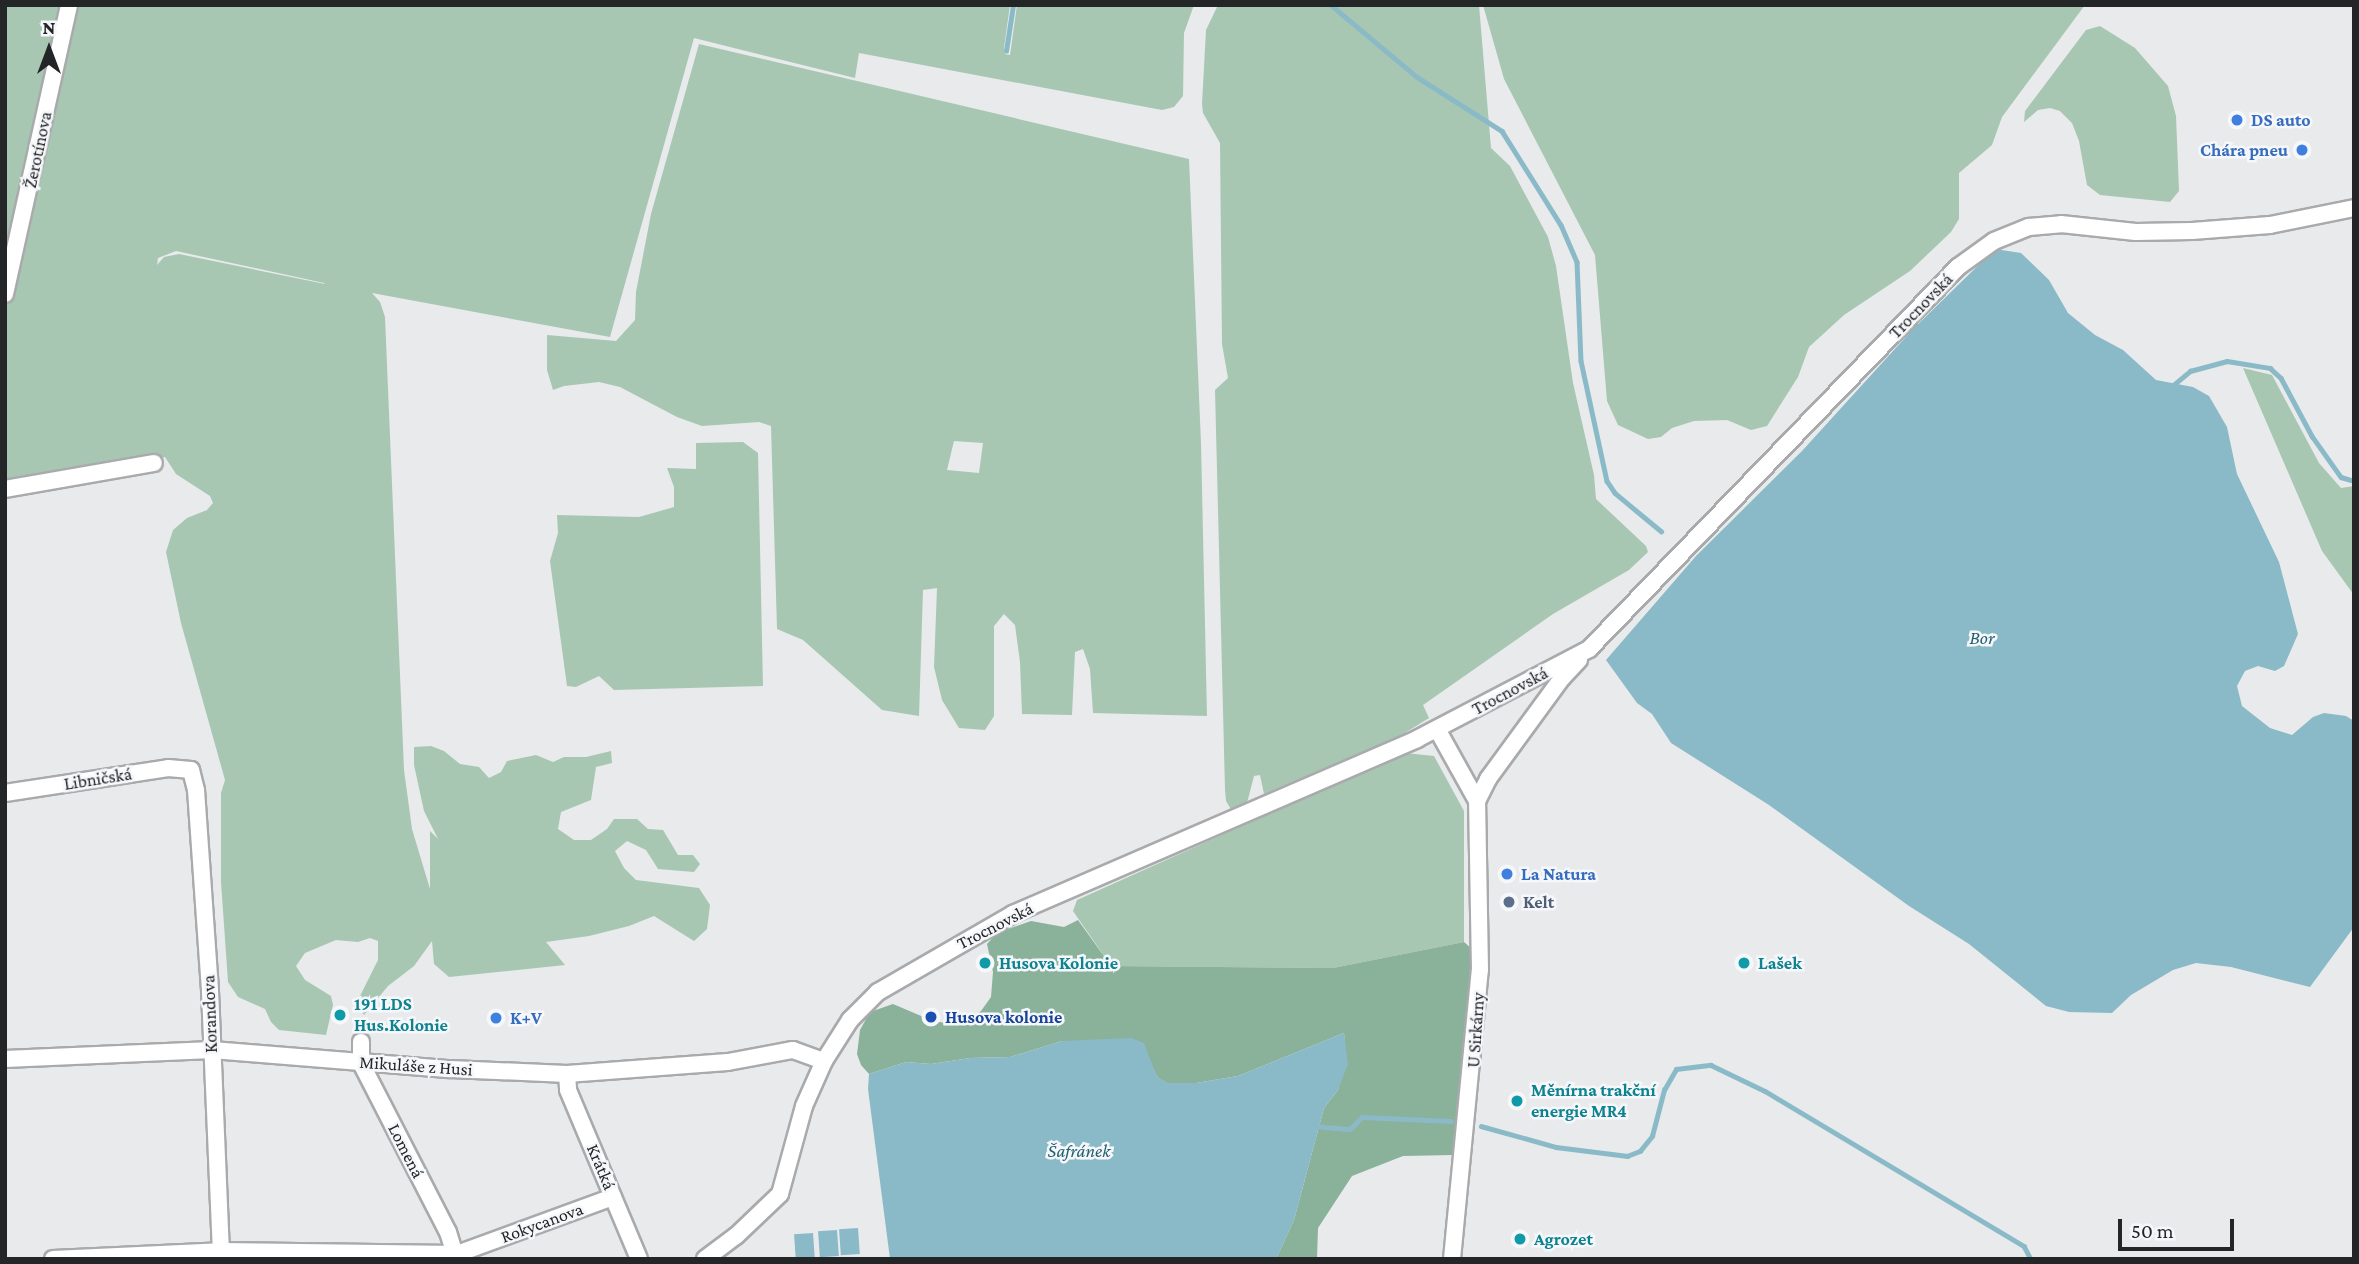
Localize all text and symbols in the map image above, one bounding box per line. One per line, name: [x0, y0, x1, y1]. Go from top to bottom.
north arrow: [14, 14, 84, 84]
text: N: [43, 17, 55, 38]
place label: DS auto: [2251, 109, 2311, 131]
street label: Žerotínova: [19, 110, 57, 190]
marker: DS auto: [2229, 112, 2245, 128]
place label: Chára pneu: [2200, 139, 2288, 161]
marker: Chára pneu: [2294, 142, 2310, 158]
street label: Trocnovská: [1884, 269, 1958, 343]
water label: Bor: [1969, 627, 1995, 649]
street label: Trocnovská: [1468, 662, 1552, 720]
street label: Libničská: [62, 763, 134, 795]
place label: La Natura: [1521, 863, 1596, 885]
marker: La Natura: [1499, 866, 1515, 882]
place label: Kelt: [1523, 891, 1554, 913]
marker: Kelt: [1501, 894, 1517, 910]
street label: Trocnovská: [953, 898, 1037, 954]
place label: Husova Kolonie: [999, 952, 1118, 974]
place label: Lašek: [1758, 952, 1802, 974]
marker: Husova Kolonie: [977, 955, 993, 971]
marker: Lašek: [1736, 955, 1752, 971]
street label: Korandova: [198, 975, 222, 1053]
street label: U Sirkárny: [1463, 992, 1489, 1068]
place label: 191 LDS Hus.Kolonie: [354, 994, 448, 1036]
place label: Husova kolonie: [945, 1006, 1062, 1028]
marker: 191 LDS Hus.Kolonie: [332, 1007, 348, 1023]
place label: K+V: [510, 1007, 542, 1029]
marker: Husova kolonie: [923, 1009, 939, 1025]
marker: K+V: [488, 1010, 504, 1026]
street label: Mikuláše z Husi: [359, 1051, 473, 1081]
place label: Měnírna trakční energie MR4: [1531, 1080, 1656, 1122]
marker: Měnírna trakční energie MR4: [1509, 1093, 1525, 1109]
street label: Lomená: [383, 1120, 429, 1182]
water label: Šafránek: [1048, 1140, 1110, 1162]
street label: Krátká: [582, 1141, 620, 1193]
street label: Rokycanova: [498, 1198, 586, 1248]
scale bar: [2121, 1204, 2236, 1248]
text: 50 m: [2131, 1219, 2174, 1243]
place label: Agrozet: [1534, 1228, 1593, 1250]
marker: Agrozet: [1512, 1231, 1528, 1247]

